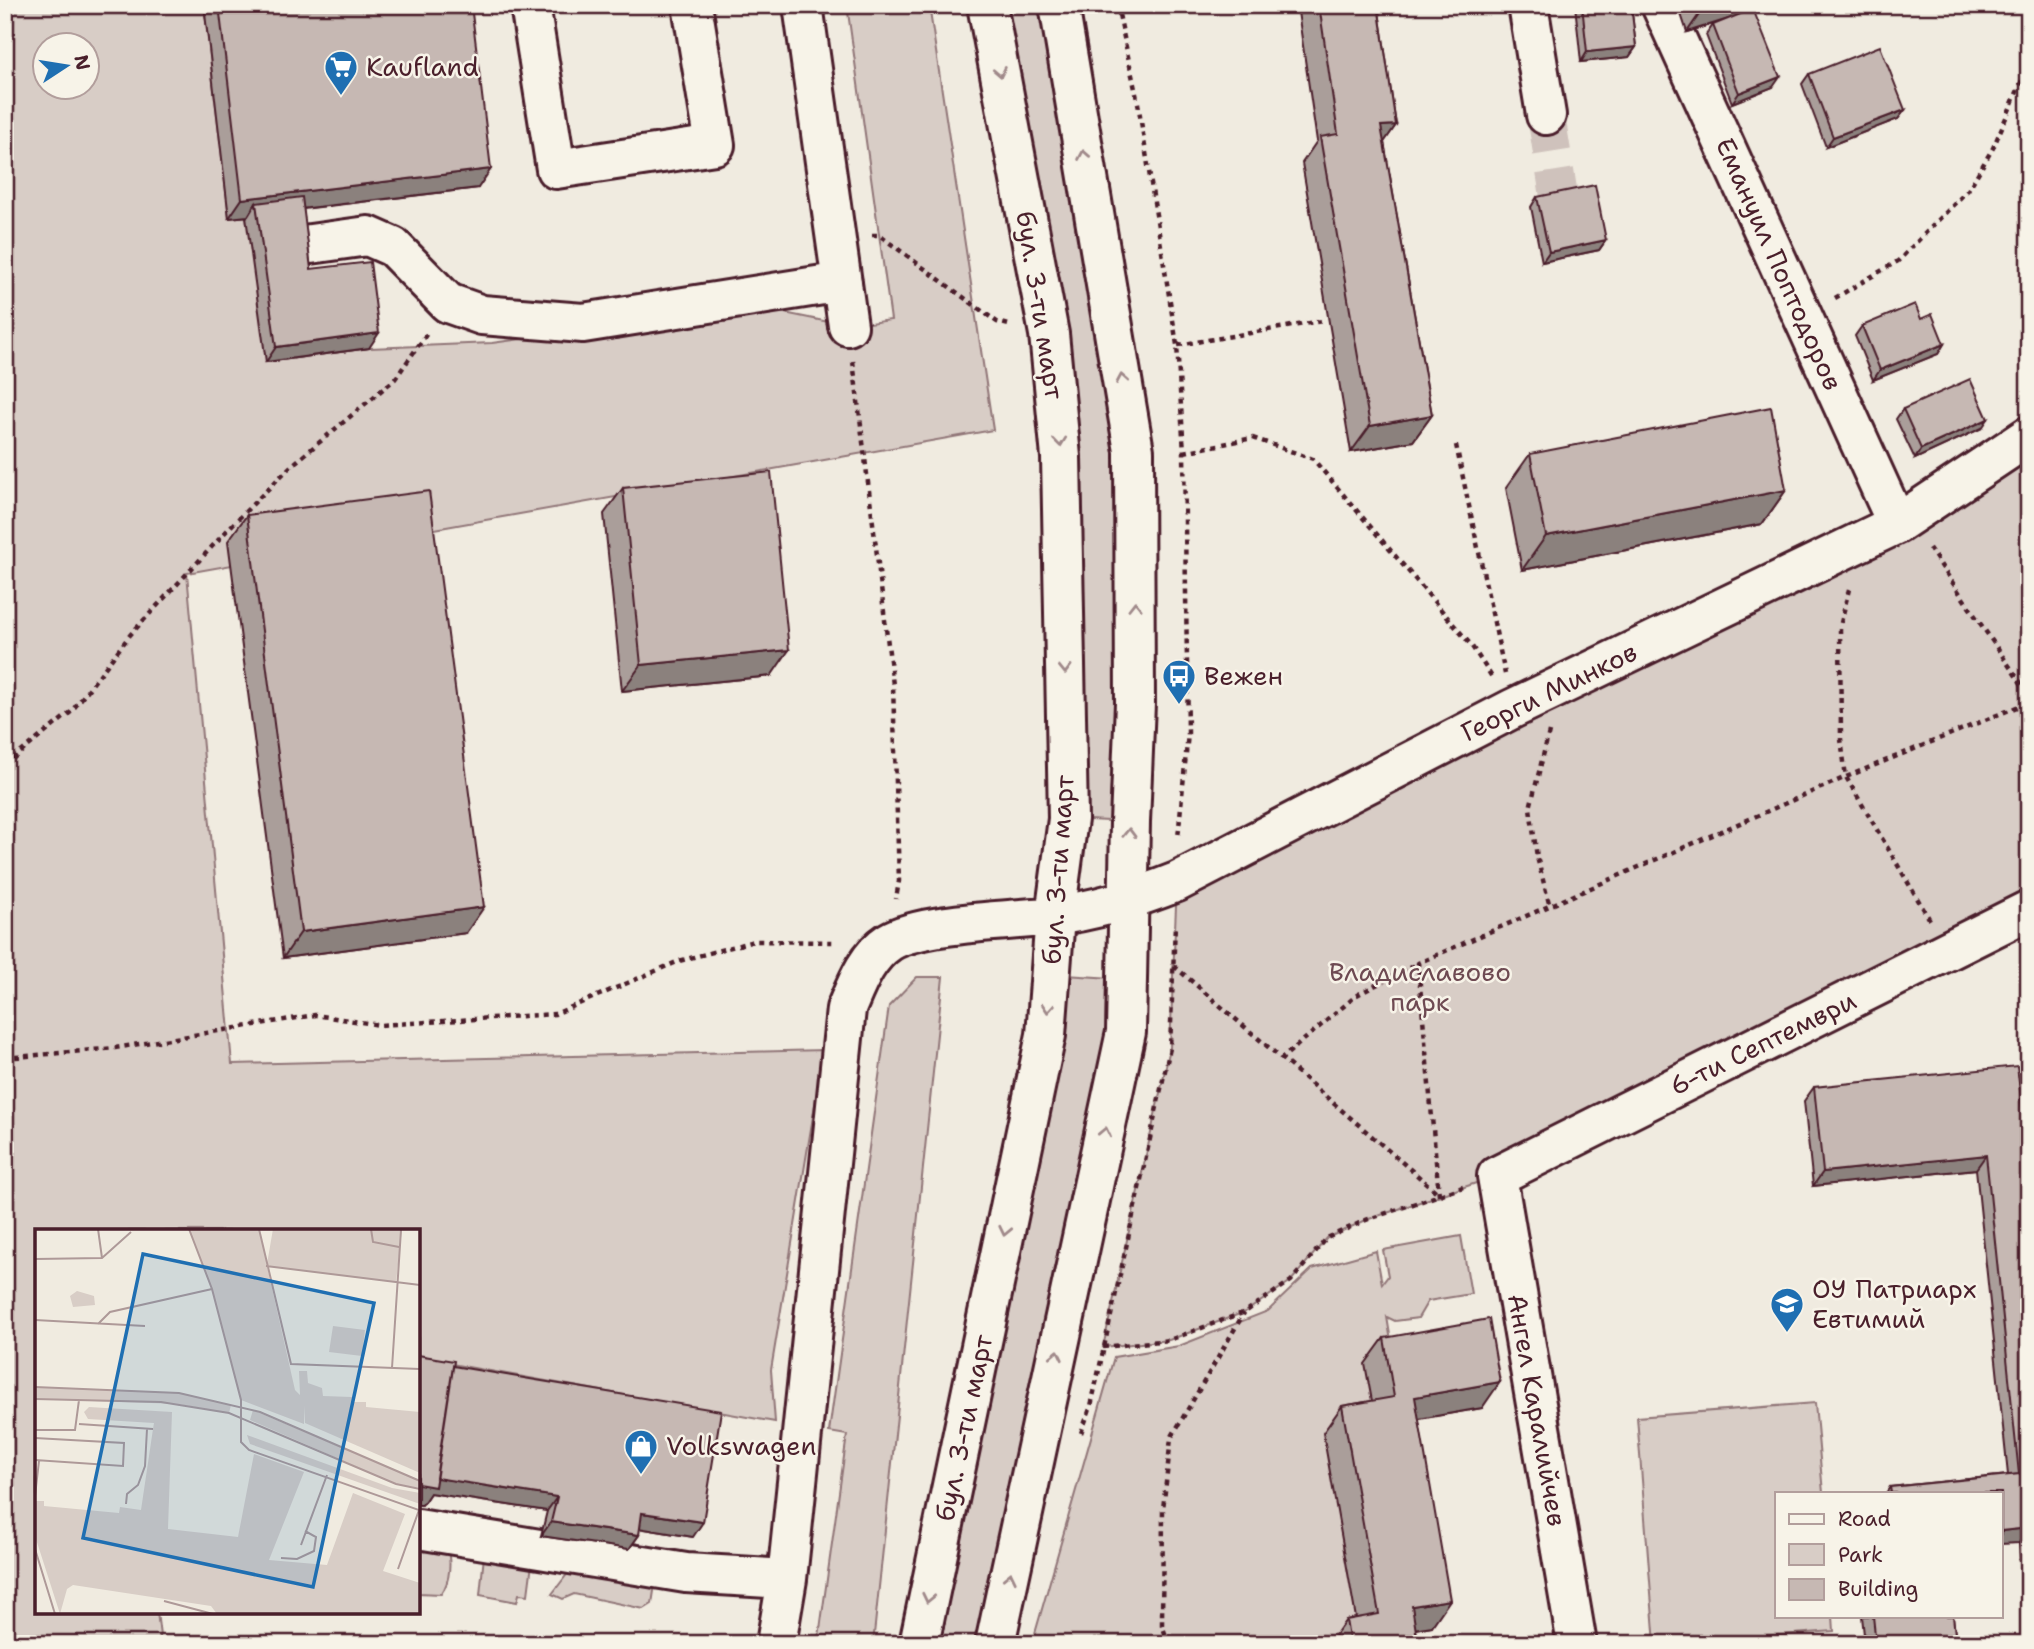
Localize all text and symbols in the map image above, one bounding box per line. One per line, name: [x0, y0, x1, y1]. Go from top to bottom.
north arrow: [32, 32, 102, 102]
supermarket icon: Kaufland: [322, 48, 360, 97]
place label: Kaufland: [366, 49, 479, 84]
text: N: [68, 53, 96, 73]
one-way arrow: [992, 66, 1007, 78]
street label: Емануил Поптодоров: [1708, 132, 1851, 396]
one-way arrow: [1077, 149, 1092, 161]
street label: бул. 3-ти март: [1008, 208, 1073, 402]
one-way arrow: [1115, 373, 1130, 385]
one-way arrow: [1052, 436, 1067, 448]
one-way arrow: [1127, 600, 1143, 611]
street label: Георги Минков: [1455, 634, 1643, 749]
bus stop icon: Вежен: [1160, 657, 1198, 706]
place label: Вежен: [1204, 658, 1283, 693]
one-way arrow: [1057, 664, 1073, 675]
street label: бул. 3-ти март: [1033, 773, 1082, 966]
one-way arrow: [1122, 827, 1137, 838]
park label: Владиславово парк: [1329, 954, 1511, 1019]
street label: 6-ти Септември: [1664, 982, 1862, 1103]
one-way arrow: [1041, 1003, 1056, 1014]
one-way arrow: [1097, 1126, 1111, 1138]
one-way arrow: [999, 1225, 1014, 1237]
inset map: [35, 1229, 420, 1614]
place label: ОУ Патриарх Евтимий: [1812, 1271, 1976, 1336]
school or university icon: ОУ Патриарх Евтимий: [1768, 1285, 1806, 1334]
street label: Ангел Каралийчев: [1500, 1291, 1575, 1529]
street label: бул. 3-ти март: [927, 1331, 1001, 1524]
one-way arrow: [1049, 1349, 1064, 1361]
shop icon: Volkswagen: [622, 1427, 660, 1476]
place label: Volkswagen: [666, 1428, 816, 1463]
legend: [1775, 1492, 2002, 1618]
text: Road: [1838, 1505, 1891, 1533]
text: Park: [1838, 1541, 1883, 1569]
one-way arrow: [1001, 1571, 1016, 1583]
text: Building: [1838, 1575, 1918, 1603]
one-way arrow: [922, 1592, 937, 1604]

